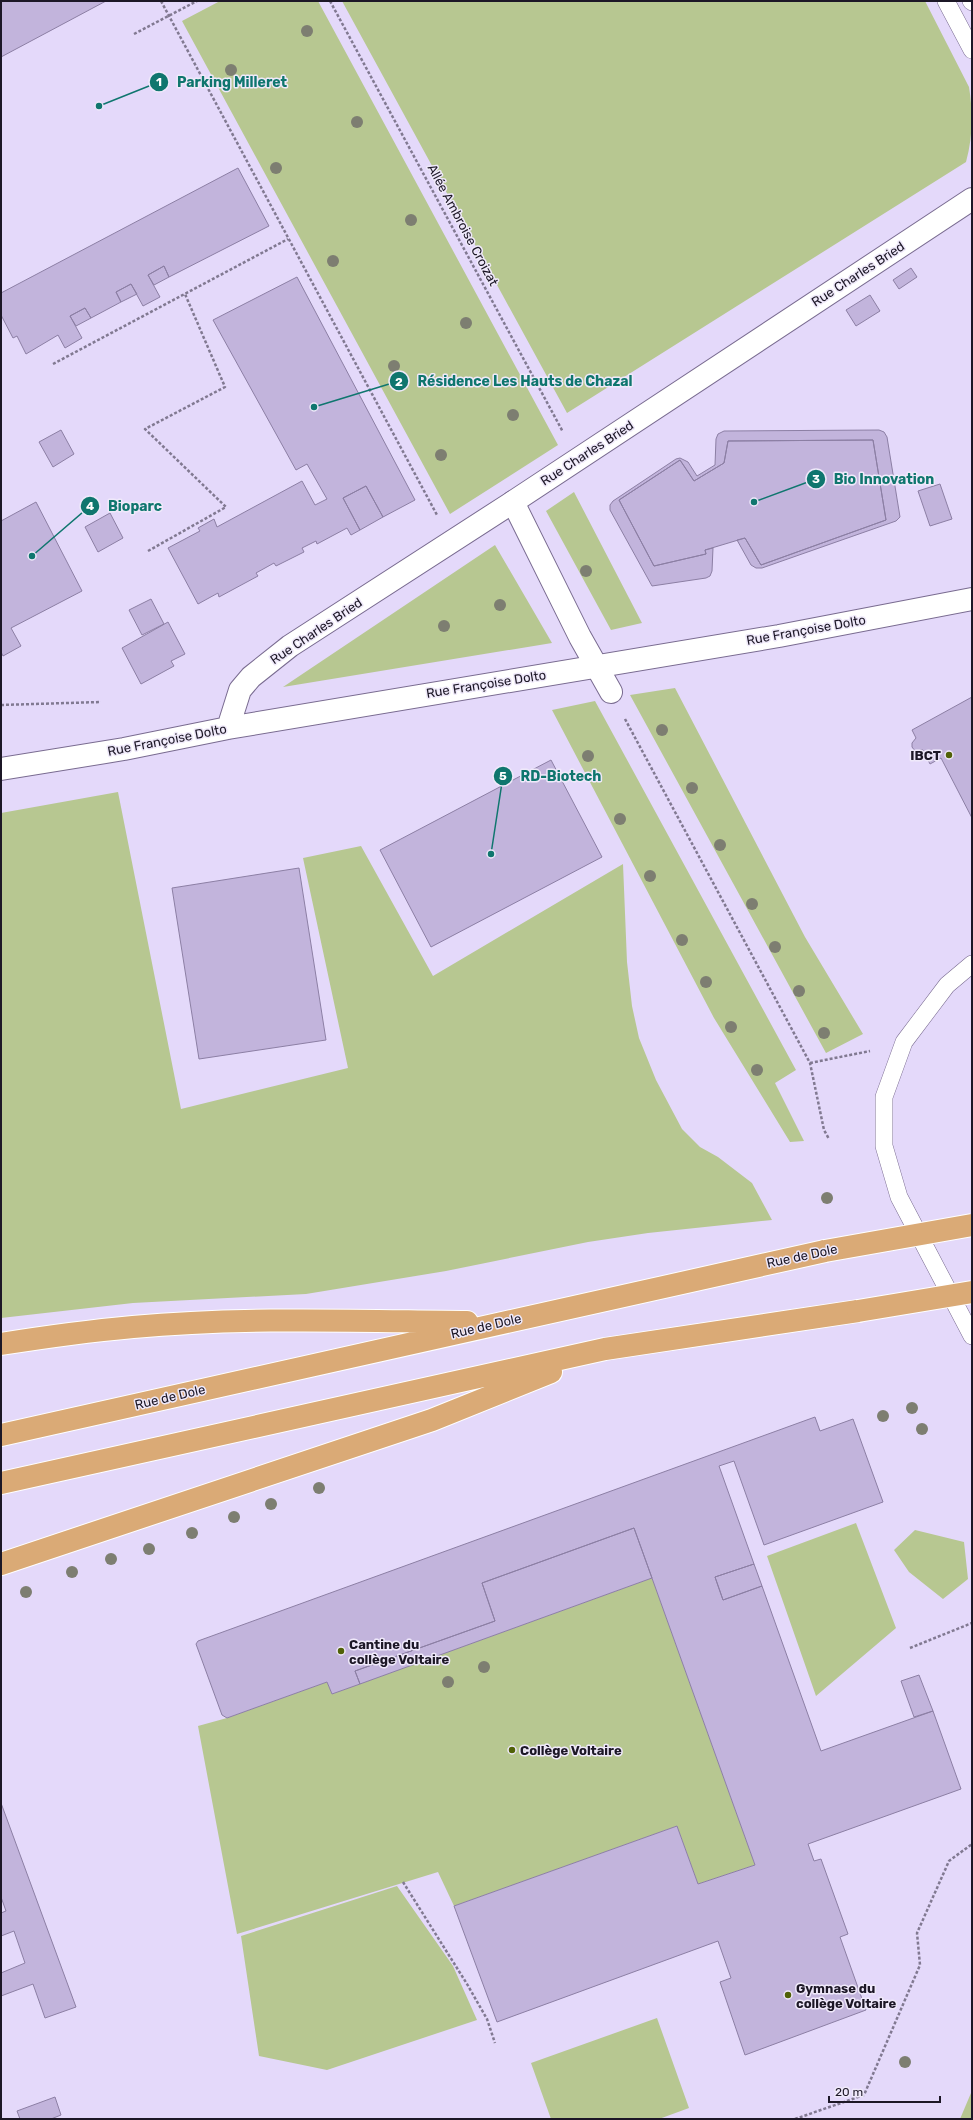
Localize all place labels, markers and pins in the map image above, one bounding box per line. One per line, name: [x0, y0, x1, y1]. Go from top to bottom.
callout: Parking Milleret: [149, 69, 295, 95]
callout: Résidence Les Hauts de Chazal: [389, 368, 640, 394]
callout: Bio Innovation: [806, 466, 942, 492]
callout: Bioparc: [80, 493, 170, 519]
place label: IBCT: [910, 748, 941, 763]
marker: IBCT: [944, 750, 954, 760]
callout: RD-Biotech: [493, 763, 610, 789]
place label: Cantine du collège Voltaire: [349, 1637, 449, 1667]
marker: Cantine du collège Voltaire: [336, 1646, 346, 1656]
place label: Collège Voltaire: [520, 1743, 622, 1758]
marker: Collège Voltaire: [507, 1745, 517, 1755]
place label: Gymnase du collège Voltaire: [796, 1981, 896, 2011]
marker: Gymnase du collège Voltaire: [783, 1990, 793, 2000]

